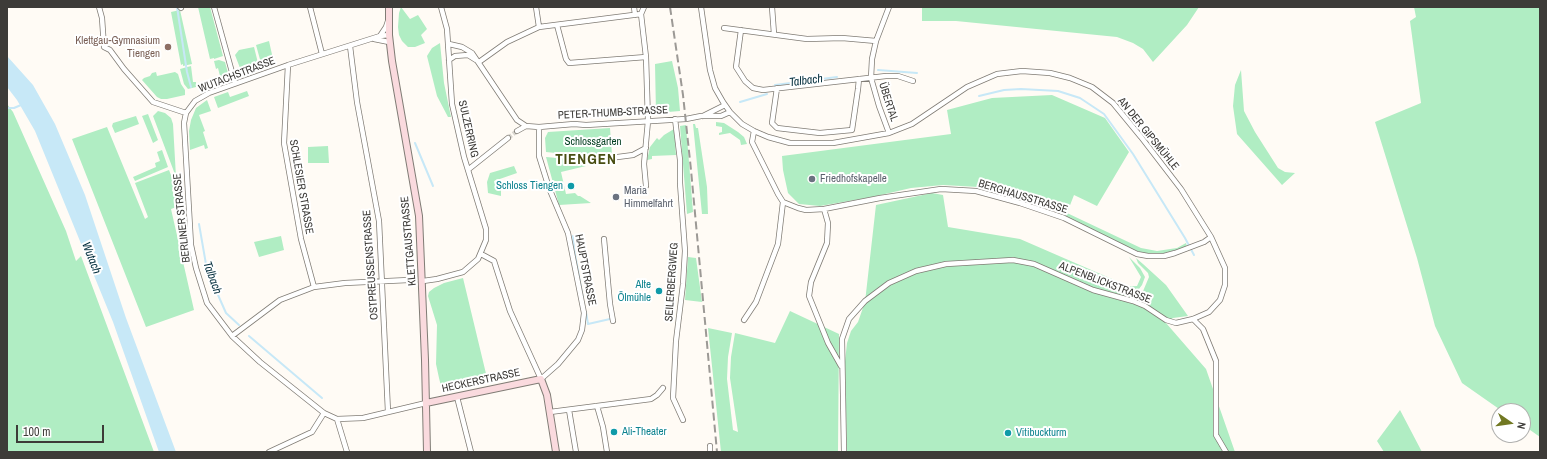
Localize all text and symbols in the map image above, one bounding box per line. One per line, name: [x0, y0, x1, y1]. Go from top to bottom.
place label: Klettgau-Gymnasium Tiengen: [75, 34, 160, 60]
marker: Klettgau-Gymnasium Tiengen: [163, 42, 173, 52]
street label: WUTACHSTRASSE: [197, 54, 277, 96]
water label: Talbach: [788, 72, 824, 90]
street label: ÜBERTAL: [875, 81, 901, 123]
street label: AN DER GIPSMÜHLE: [1115, 95, 1181, 173]
street label: SULZERRING: [455, 99, 481, 159]
street label: PETER-THUMB-STRASSE: [558, 104, 668, 122]
park label: Schlossgarten: [564, 135, 622, 149]
street label: SCHLESIER STRASSE: [286, 139, 316, 235]
district label: TIENGEN: [555, 151, 617, 169]
place label: Friedhofskapelle: [820, 172, 887, 186]
street label: BERLINER STRASSE: [171, 173, 193, 263]
marker: Friedhofskapelle: [807, 174, 817, 184]
street label: BERGHAUSSTRASSE: [977, 177, 1069, 217]
place label: Schloss Tiengen: [496, 179, 563, 193]
marker: Schloss Tiengen: [566, 181, 576, 191]
place label: Maria Himmelfahrt: [624, 184, 673, 210]
marker: Maria Himmelfahrt: [611, 192, 621, 202]
street label: KLETTGAUSTRASSE: [399, 196, 419, 286]
street label: OSTPREUSSENSTRASSE: [361, 210, 381, 320]
street label: HAUPTSTRASSE: [572, 233, 598, 307]
water label: Wutach: [78, 240, 104, 276]
street label: SEILERBERGWEG: [663, 242, 681, 322]
street label: ALPENBLICKSTRASSE: [1057, 259, 1153, 307]
water label: Talbach: [199, 260, 225, 296]
place label: Alte Ölmühle: [617, 278, 651, 304]
marker: Alte Ölmühle: [654, 286, 664, 296]
street label: HECKERSTRASSE: [441, 366, 521, 396]
north arrow: [1491, 403, 1531, 443]
scale bar: [18, 417, 106, 443]
text: N: [1514, 421, 1529, 430]
text: 100 m: [23, 424, 50, 440]
place label: Ali-Theater: [622, 425, 667, 439]
place label: Vitibuckturm: [1016, 426, 1066, 440]
marker: Ali-Theater: [609, 427, 619, 437]
marker: Vitibuckturm: [1003, 428, 1013, 438]

